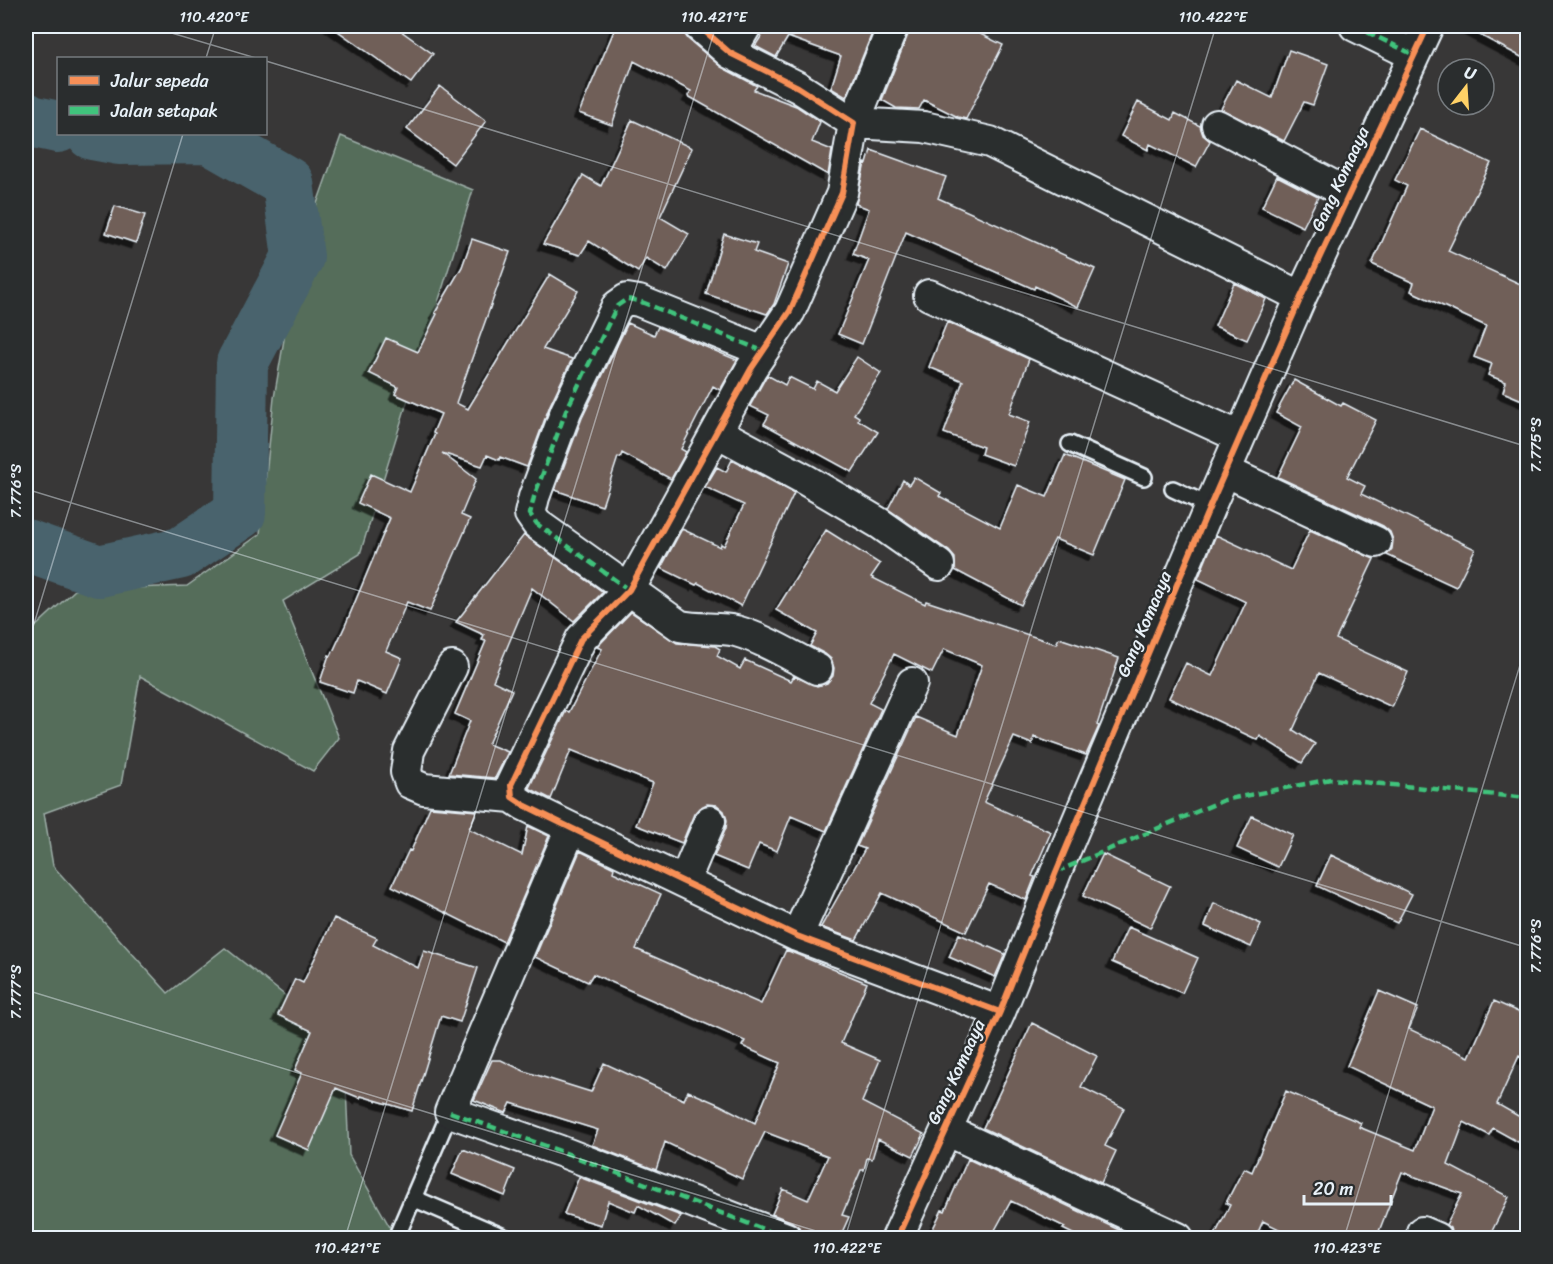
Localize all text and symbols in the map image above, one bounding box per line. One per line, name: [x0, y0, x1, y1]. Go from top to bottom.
text: 110.420°E: [179, 4, 250, 30]
text: 110.421°E: [681, 4, 749, 30]
text: 110.422°E: [1179, 4, 1249, 30]
legend: [57, 57, 267, 135]
north arrow: [1436, 57, 1496, 117]
text: U: [1461, 58, 1481, 89]
text: Jalur sepeda: [110, 65, 210, 97]
text: Jalan setapak: [110, 95, 218, 127]
street label: Gang Komaaya: [1302, 120, 1379, 237]
text: 7.775°S: [1523, 417, 1549, 473]
text: 7.776°S: [3, 463, 29, 518]
street label: Gang Komaaya: [1107, 565, 1181, 682]
text: 7.776°S: [1523, 918, 1549, 973]
text: 7.777°S: [3, 964, 29, 1019]
street label: Gang Komaaya: [918, 1013, 995, 1130]
scale bar: [1304, 1168, 1391, 1206]
text: 20 m: [1313, 1173, 1353, 1205]
text: 110.421°E: [314, 1235, 382, 1261]
text: 110.422°E: [813, 1235, 883, 1261]
text: 110.423°E: [1313, 1235, 1383, 1261]

